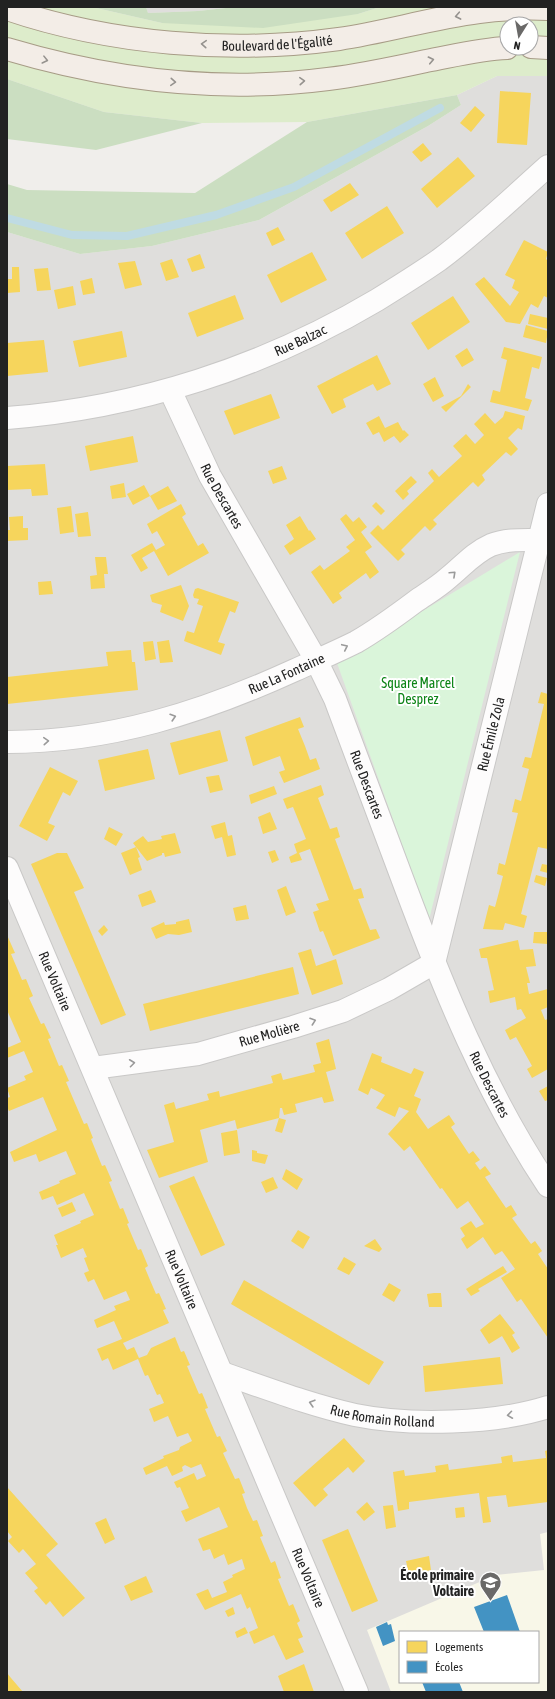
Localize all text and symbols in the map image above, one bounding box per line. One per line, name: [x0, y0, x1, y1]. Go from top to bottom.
one-way arrow: [455, 11, 461, 20]
north arrow: [499, 16, 539, 56]
street label: Boulevard de l'Égalité: [221, 32, 333, 54]
text: N: [513, 39, 521, 52]
one-way arrow: [201, 40, 207, 49]
one-way arrow: [41, 55, 48, 64]
one-way arrow: [427, 57, 434, 65]
one-way arrow: [170, 77, 176, 86]
one-way arrow: [299, 77, 305, 86]
street label: Rue Balzac: [272, 321, 330, 359]
street label: Rue Descartes: [197, 461, 247, 531]
one-way arrow: [448, 571, 456, 579]
one-way arrow: [341, 644, 349, 652]
street label: Rue La Fontaine: [246, 650, 327, 697]
park label: Square Marcel Desprez: [381, 675, 455, 707]
street label: Rue Émile Zola: [474, 695, 508, 773]
one-way arrow: [170, 713, 177, 722]
one-way arrow: [43, 737, 49, 746]
street label: Rue Descartes: [347, 748, 387, 821]
street label: Rue Voltaire: [35, 949, 75, 1013]
street label: Rue Molière: [237, 1017, 301, 1050]
one-way arrow: [309, 1017, 316, 1026]
street label: Rue Descartes: [466, 1049, 513, 1120]
one-way arrow: [129, 1059, 135, 1068]
street label: Rue Voltaire: [162, 1247, 201, 1312]
one-way arrow: [309, 1399, 316, 1408]
street label: Rue Romain Rolland: [329, 1401, 435, 1430]
one-way arrow: [507, 1410, 513, 1419]
street label: Rue Voltaire: [289, 1545, 328, 1610]
place label: École primaire Voltaire: [400, 1567, 474, 1599]
school or university icon: École primaire Voltaire: [477, 1570, 503, 1603]
legend: [399, 1631, 539, 1683]
text: Logements: [435, 1640, 483, 1654]
text: Écoles: [435, 1660, 463, 1674]

